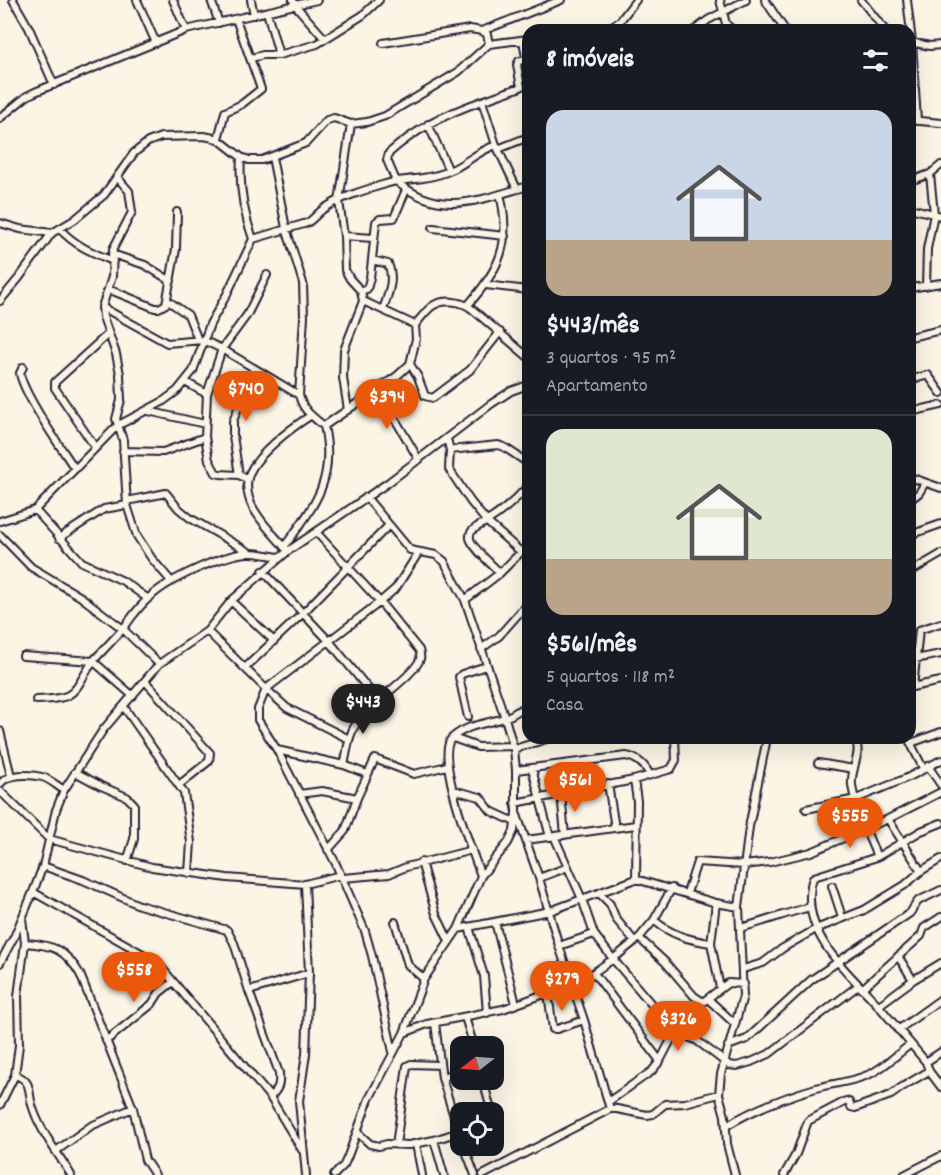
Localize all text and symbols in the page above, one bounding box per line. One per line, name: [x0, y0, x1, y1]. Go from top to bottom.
text: 8 imóveis: [546, 42, 635, 79]
icon: filters: [859, 44, 892, 77]
icon: home: [665, 149, 773, 257]
text: $443/mês: [546, 308, 640, 345]
text: 3 quartos · 95 m²: [546, 345, 676, 373]
pin: $740: [210, 371, 282, 422]
text: Apartamento: [546, 373, 648, 401]
text: $740: [228, 376, 265, 404]
pin: $394: [351, 379, 423, 430]
text: $394: [369, 384, 405, 412]
icon: home: [665, 468, 773, 576]
text: $561/mês: [546, 627, 637, 664]
text: 5 quartos · 118 m²: [546, 664, 675, 692]
pin: $443: [327, 684, 399, 735]
text: $443: [345, 689, 381, 717]
text: Casa: [546, 692, 583, 720]
pin: $561: [539, 762, 611, 813]
text: $561: [558, 767, 592, 795]
pin: $555: [814, 798, 886, 849]
text: $555: [831, 803, 869, 831]
pin: $558: [98, 952, 170, 1003]
text: $558: [116, 957, 152, 985]
pin: $279: [526, 961, 598, 1012]
text: $279: [544, 966, 580, 994]
pin: $326: [642, 1001, 714, 1052]
text: $326: [659, 1006, 697, 1034]
north arrow: [450, 1036, 504, 1090]
map controls: [450, 1036, 504, 1156]
button: locate: [450, 1102, 504, 1156]

